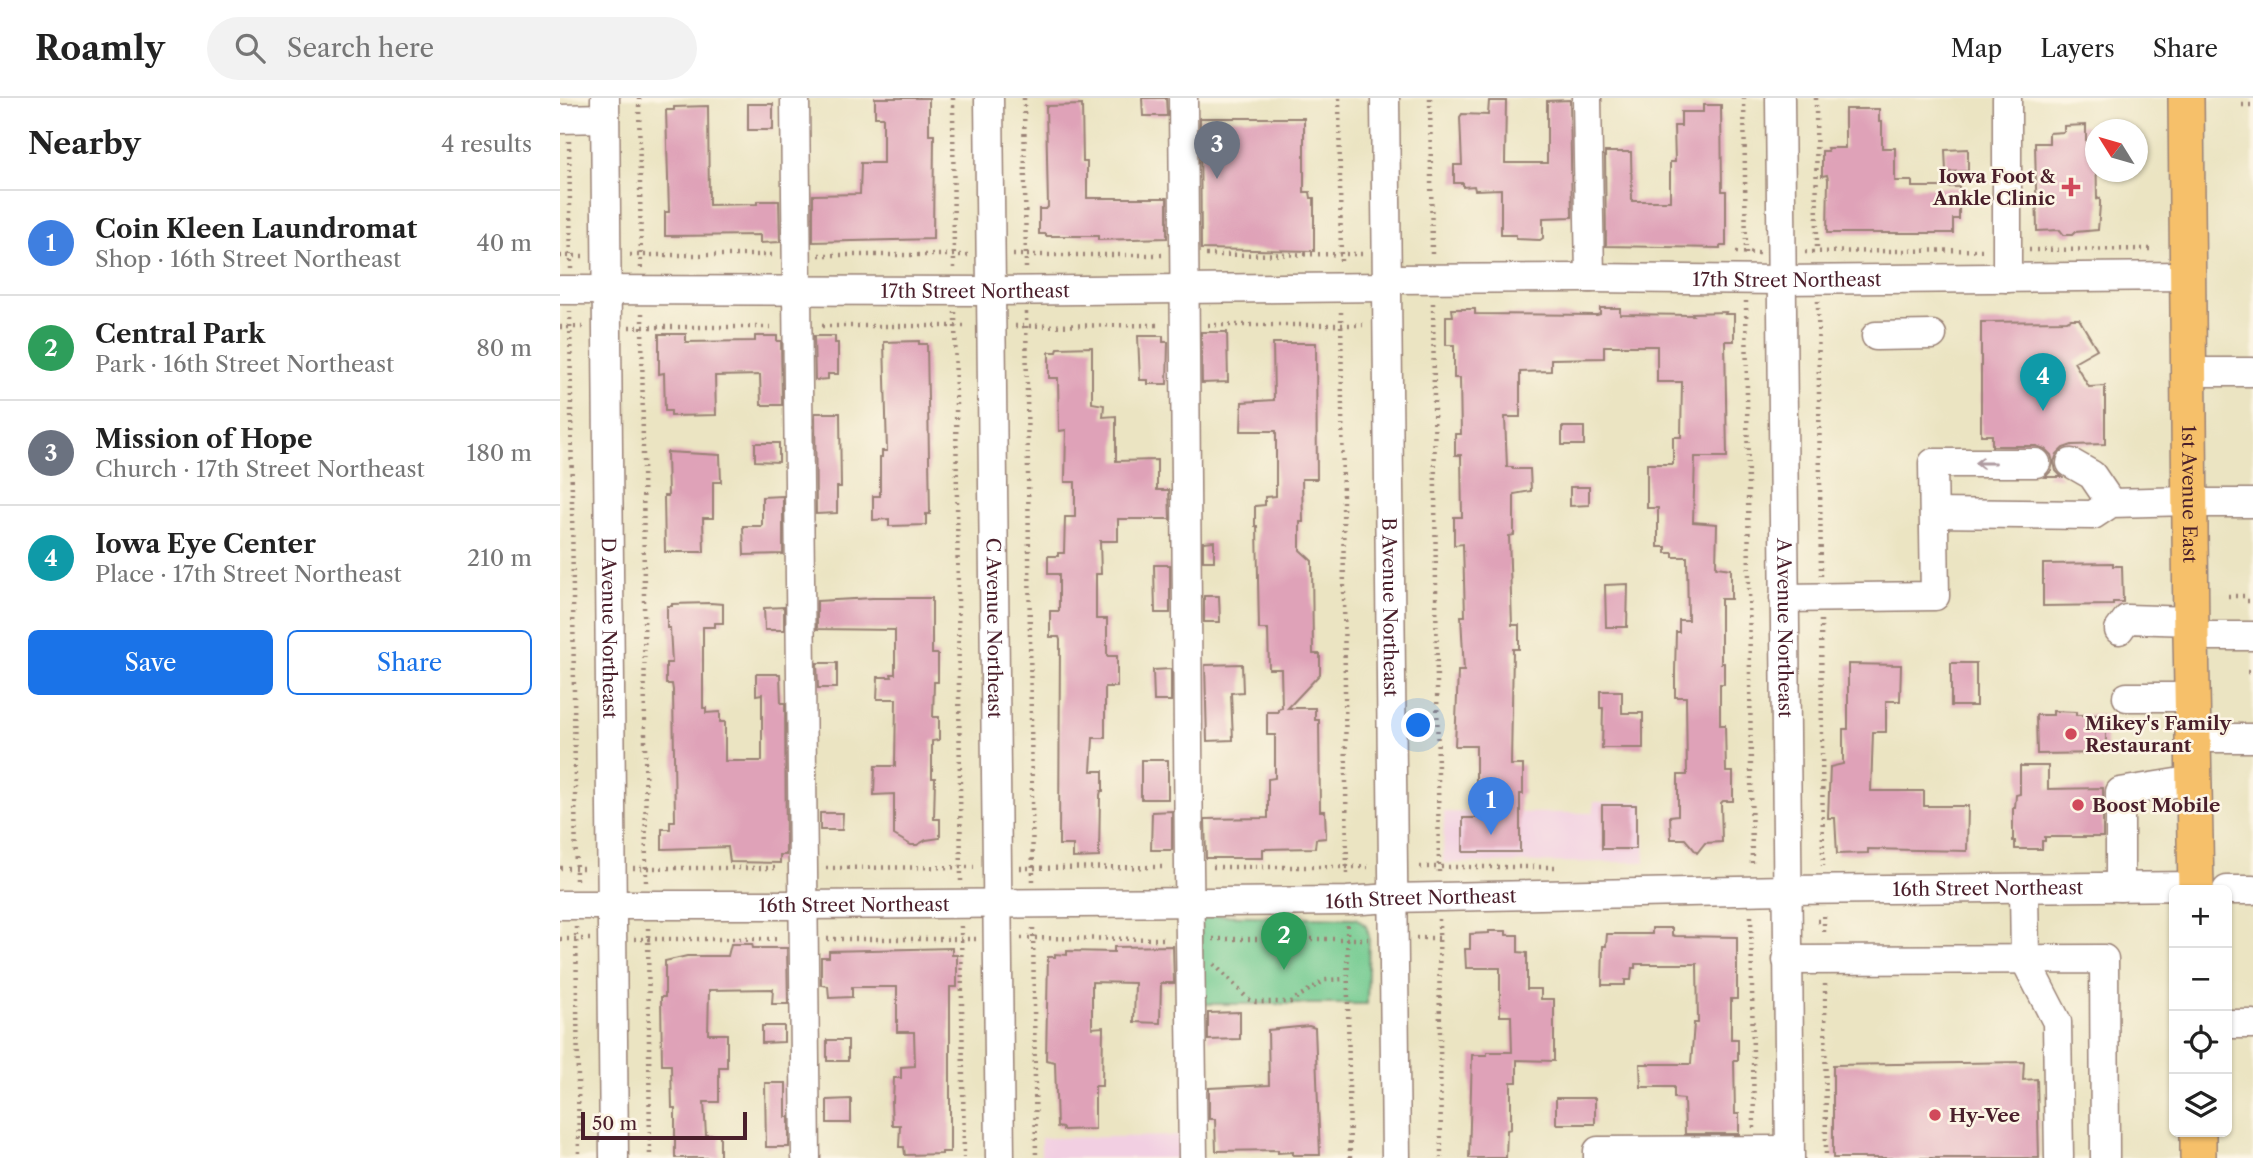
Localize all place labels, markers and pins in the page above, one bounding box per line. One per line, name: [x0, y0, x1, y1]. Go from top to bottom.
pin: 3: [1194, 121, 1240, 179]
place label: Iowa Foot & Ankle Clinic: [1932, 165, 2055, 210]
marker: Iowa Foot & Ankle Clinic: [2061, 177, 2081, 197]
pin: 4: [2020, 353, 2066, 411]
place label: Mikey's Family Restaurant: [2085, 712, 2233, 757]
marker: Mikey's Family Restaurant: [2063, 726, 2079, 742]
pin: 1: [1468, 777, 1514, 835]
place label: Boost Mobile: [2092, 794, 2220, 817]
marker: Boost Mobile: [2070, 797, 2086, 813]
pin: 2: [1261, 912, 1307, 970]
place label: Hy-Vee: [1949, 1104, 2020, 1127]
marker: Hy-Vee: [1927, 1107, 1943, 1123]

